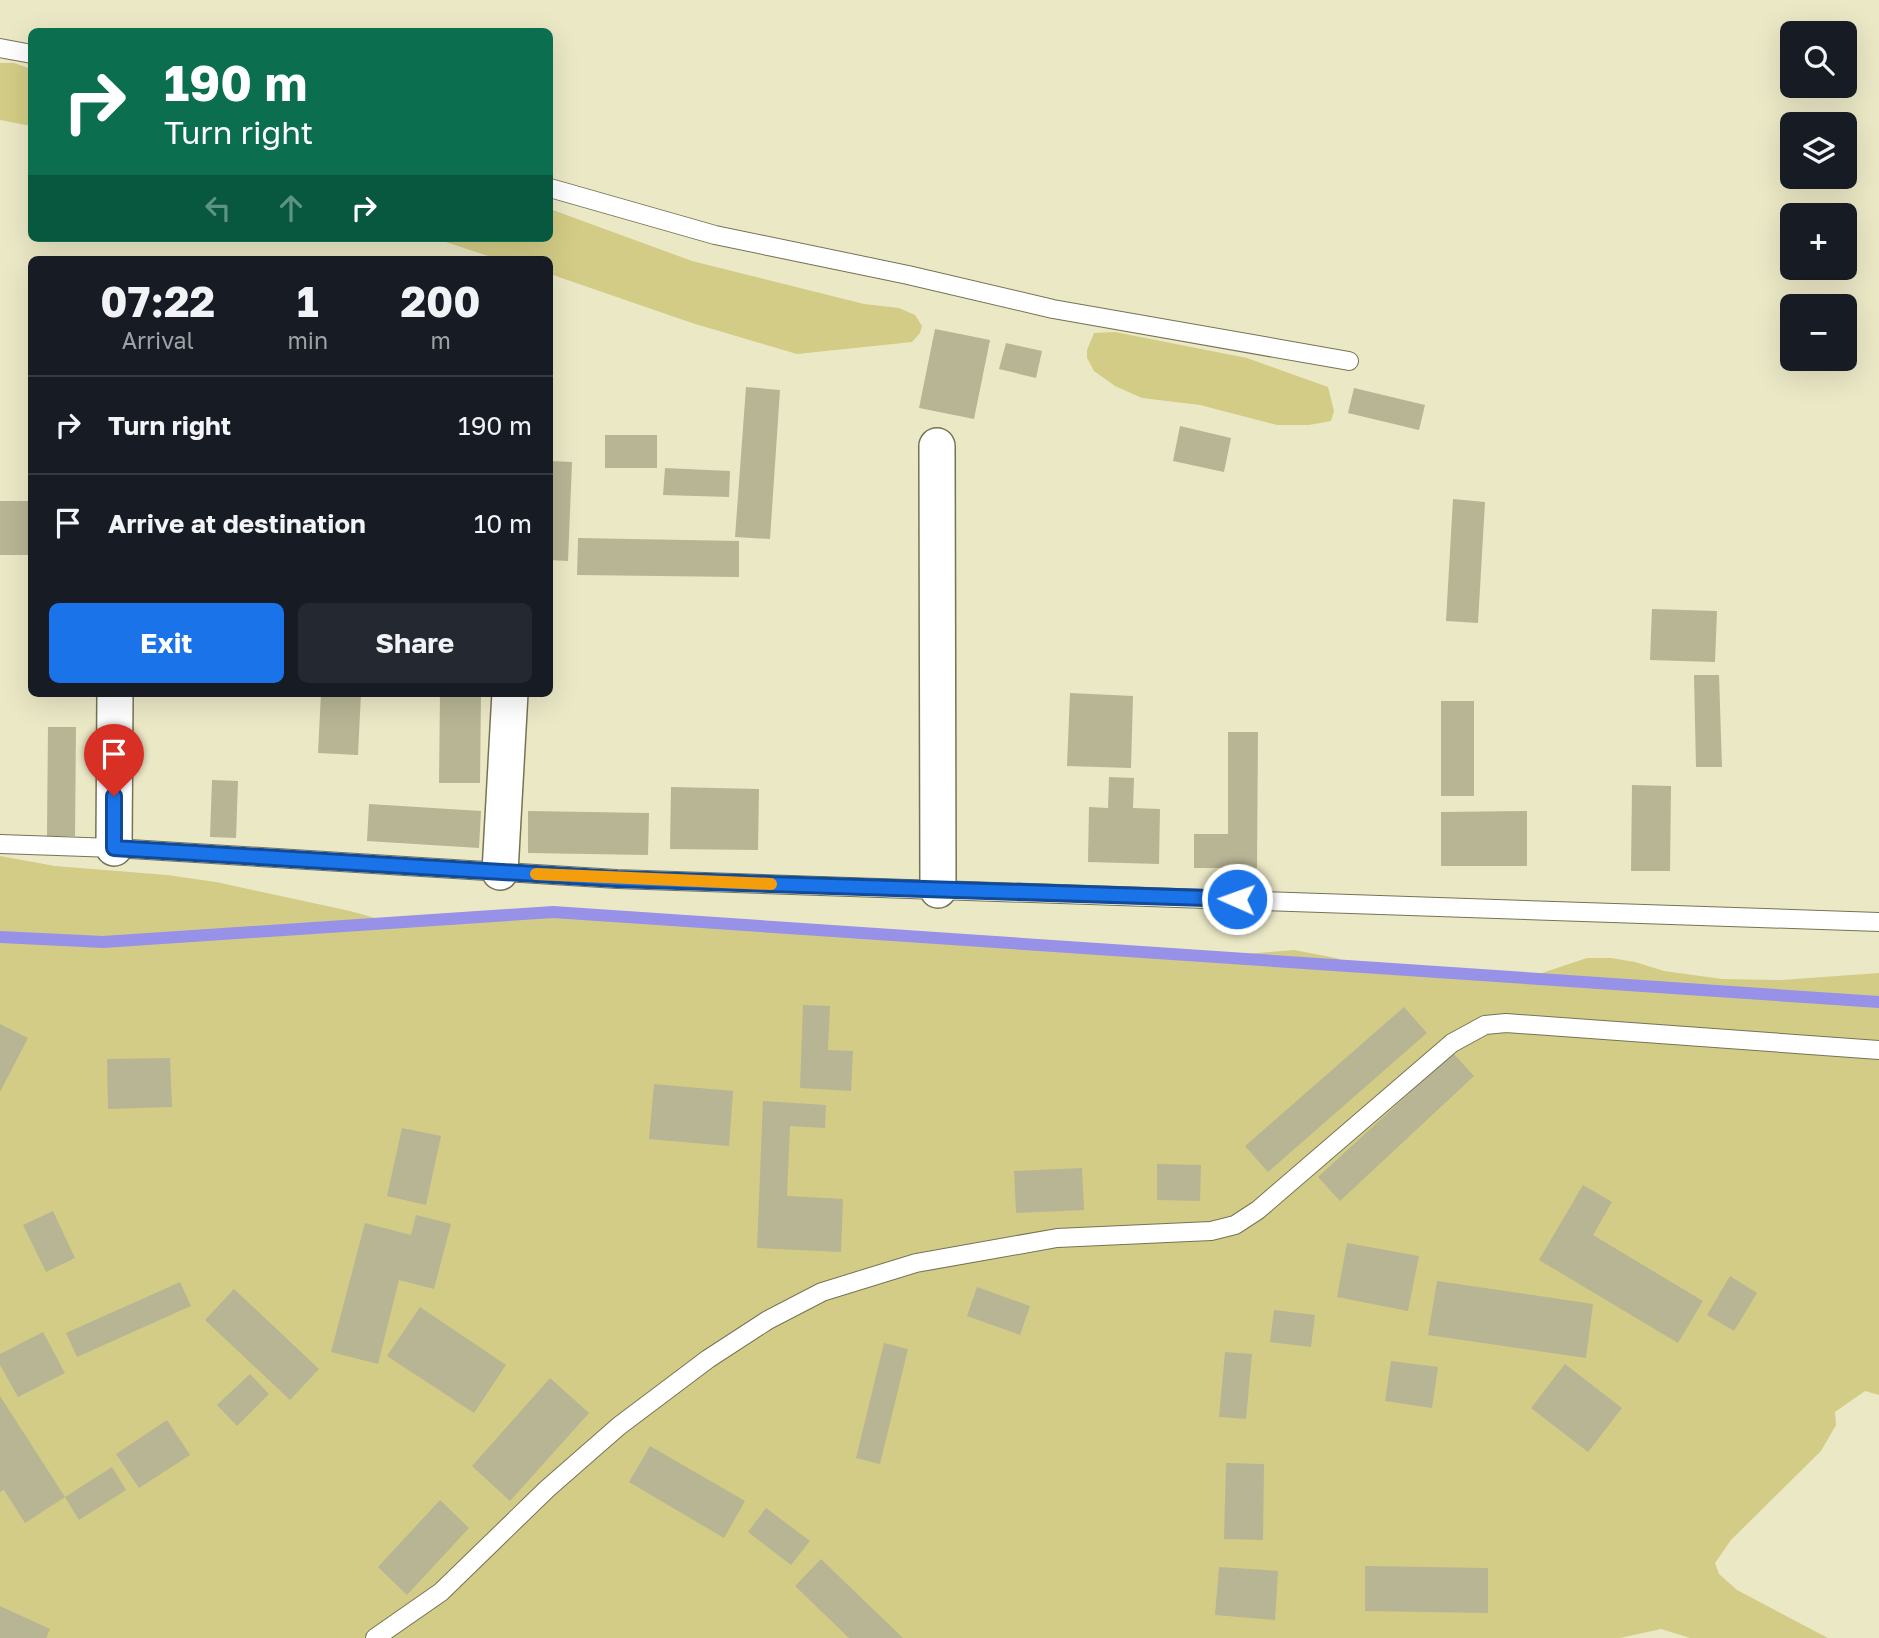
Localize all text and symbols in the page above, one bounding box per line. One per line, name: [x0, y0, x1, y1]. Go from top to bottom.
map controls: [1780, 21, 1857, 371]
button: search: [1780, 21, 1857, 98]
text: 190 m: [164, 53, 307, 112]
icon: right: [49, 56, 140, 147]
button: layers: [1780, 112, 1857, 189]
text: Turn right: [164, 113, 313, 151]
icon: left: [199, 189, 237, 227]
icon: ahead: [272, 189, 310, 227]
icon: right: [345, 189, 383, 227]
button: +: [1780, 203, 1857, 280]
text: 07:22: [100, 276, 215, 326]
text: 1: [297, 276, 319, 326]
text: 200: [400, 276, 481, 326]
button: −: [1780, 294, 1857, 371]
text: Arrival: [122, 326, 194, 354]
text: min: [287, 326, 328, 354]
text: m: [430, 326, 451, 354]
icon: right: [49, 406, 87, 444]
text: Turn right: [108, 410, 231, 441]
text: 190 m: [458, 410, 532, 441]
icon: arrive: [49, 504, 87, 542]
text: Arrive at destination: [108, 508, 366, 539]
text: 10 m: [474, 508, 532, 539]
button: Exit: [49, 603, 284, 683]
button: Share: [298, 603, 532, 683]
pin: [84, 724, 144, 796]
icon: arrive: [95, 735, 133, 773]
position arrow: [1200, 862, 1274, 936]

